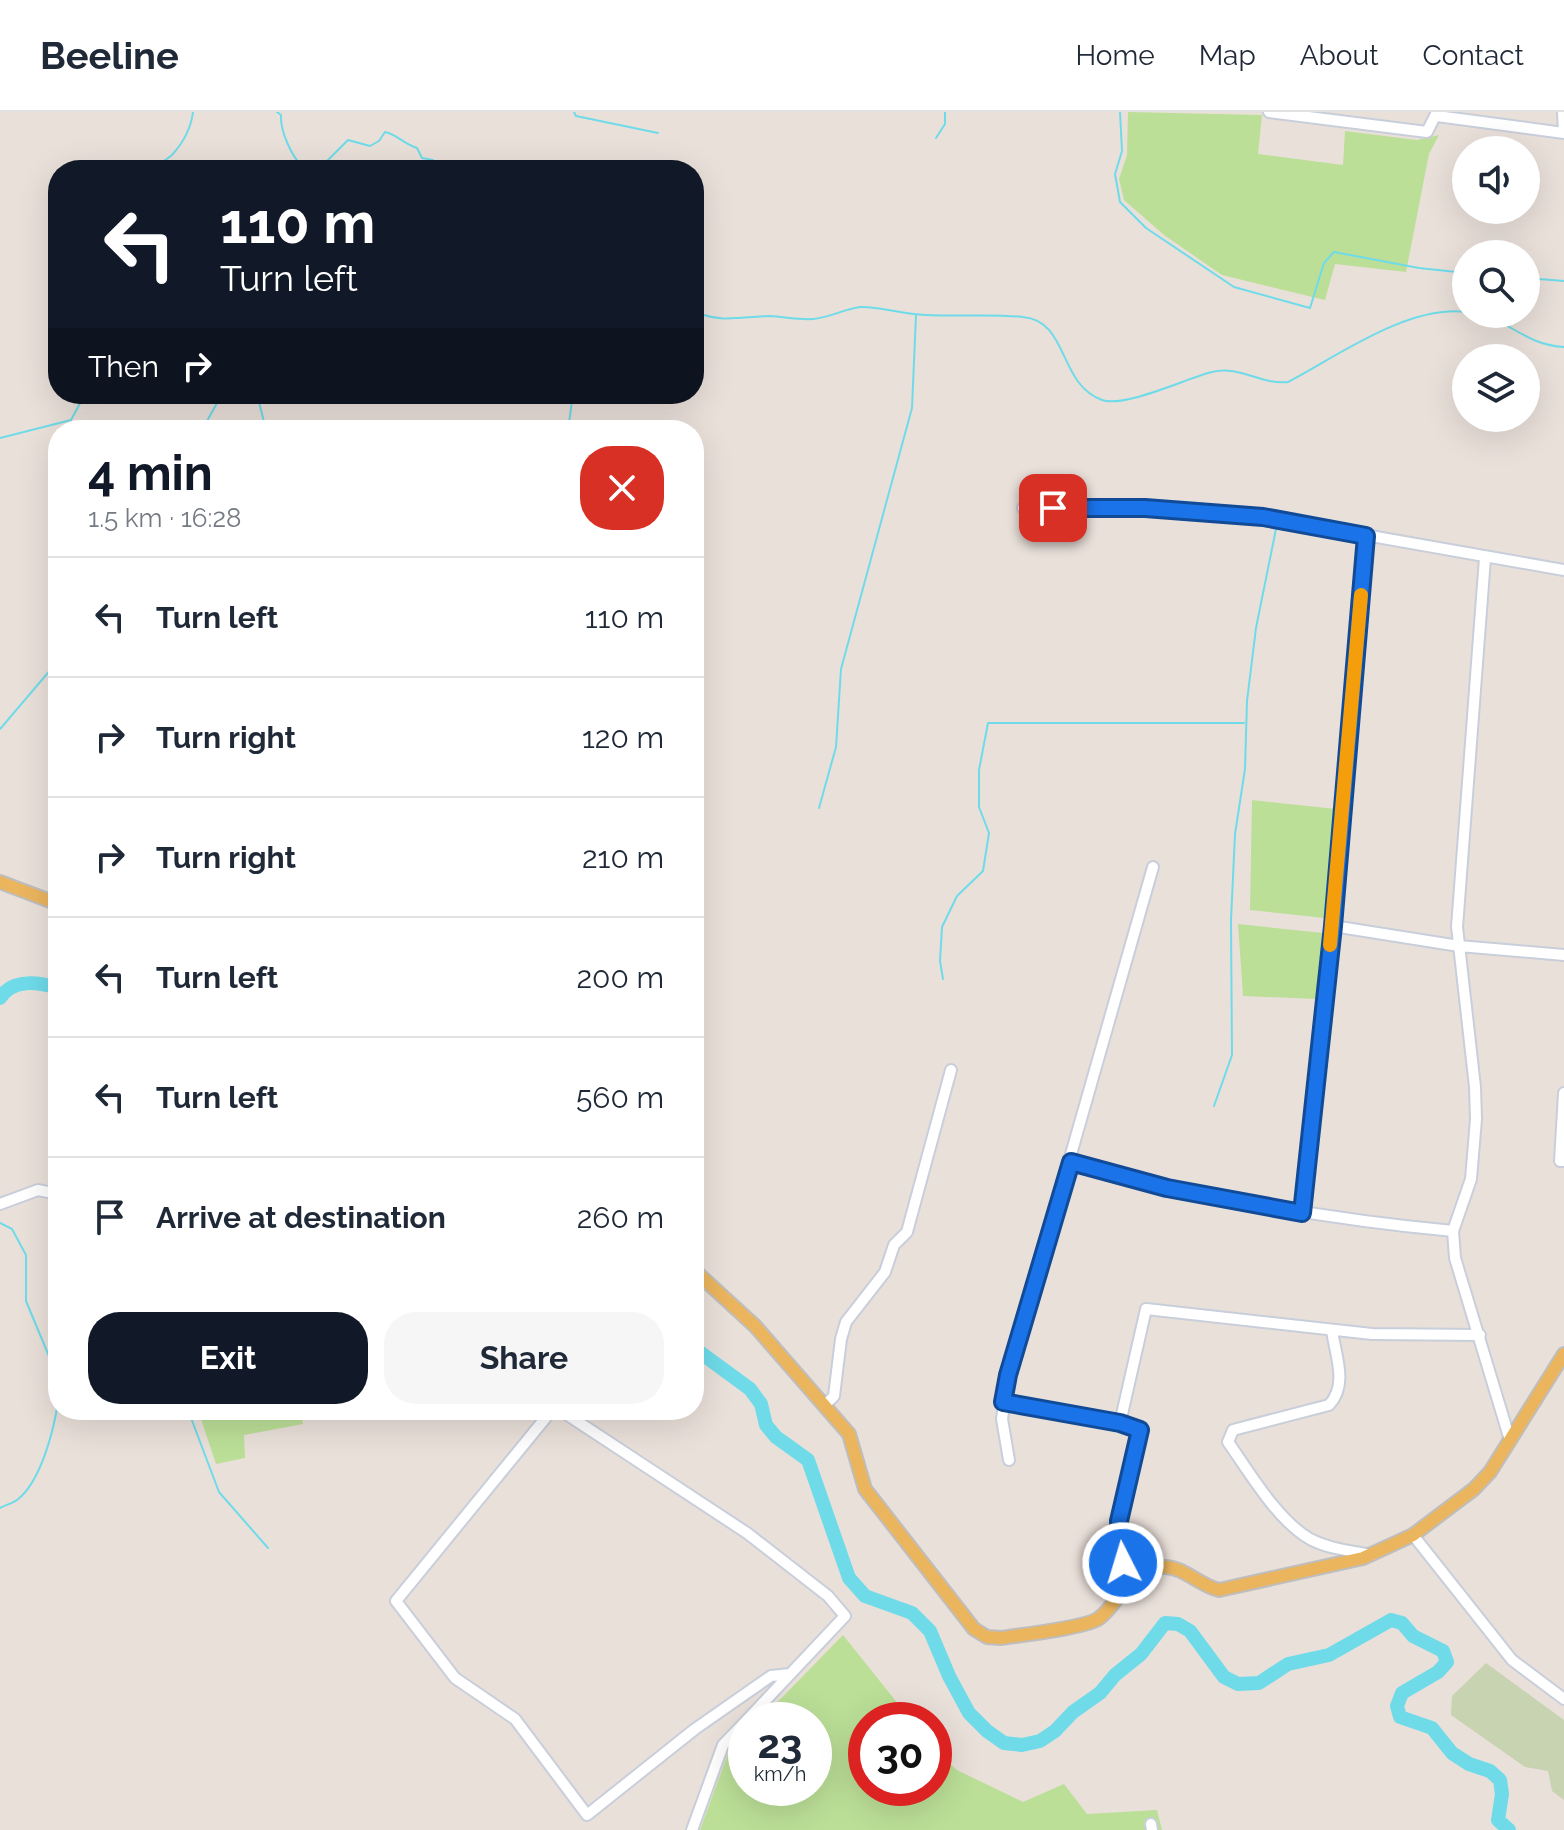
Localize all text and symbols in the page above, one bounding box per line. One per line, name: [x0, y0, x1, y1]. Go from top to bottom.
text: Beeline: [40, 33, 179, 78]
text: Home: [1075, 39, 1155, 72]
text: Map: [1199, 39, 1256, 72]
text: About: [1300, 39, 1379, 72]
text: Contact: [1423, 39, 1524, 72]
map controls: [1452, 136, 1540, 432]
button: sound: [1452, 136, 1540, 224]
text: 110 m: [220, 190, 375, 256]
icon: left: [88, 192, 192, 296]
button: search: [1452, 240, 1540, 328]
text: Turn left: [220, 257, 358, 299]
icon: right: [175, 344, 219, 388]
button: layers: [1452, 344, 1540, 432]
text: Then: [88, 349, 159, 384]
text: 4 min: [88, 445, 213, 501]
button: close: [580, 446, 664, 530]
pin: [1019, 474, 1087, 542]
icon: arrive: [1031, 486, 1075, 530]
text: 1.5 km · 16:28: [88, 503, 241, 533]
icon: left: [88, 595, 132, 639]
text: Turn left: [156, 600, 278, 635]
text: 110 m: [585, 600, 664, 635]
icon: right: [88, 715, 132, 759]
text: Turn right: [156, 720, 296, 755]
text: 120 m: [582, 720, 664, 755]
icon: right: [88, 835, 132, 879]
text: Turn right: [156, 840, 296, 875]
text: 210 m: [582, 840, 664, 875]
icon: left: [88, 955, 132, 999]
text: Turn left: [156, 960, 278, 995]
text: 200 m: [576, 960, 664, 995]
icon: left: [88, 1075, 132, 1119]
text: Turn left: [156, 1080, 278, 1115]
text: 560 m: [576, 1080, 664, 1115]
icon: arrive: [88, 1195, 132, 1239]
text: Arrive at destination: [156, 1200, 446, 1235]
text: 260 m: [577, 1200, 664, 1235]
button: Exit: [88, 1312, 368, 1404]
button: Share: [384, 1312, 664, 1404]
position arrow: [1081, 1521, 1165, 1605]
speed limit sign: 30: [848, 1702, 952, 1806]
text: 23: [758, 1720, 802, 1767]
text: km/h: [754, 1762, 806, 1786]

